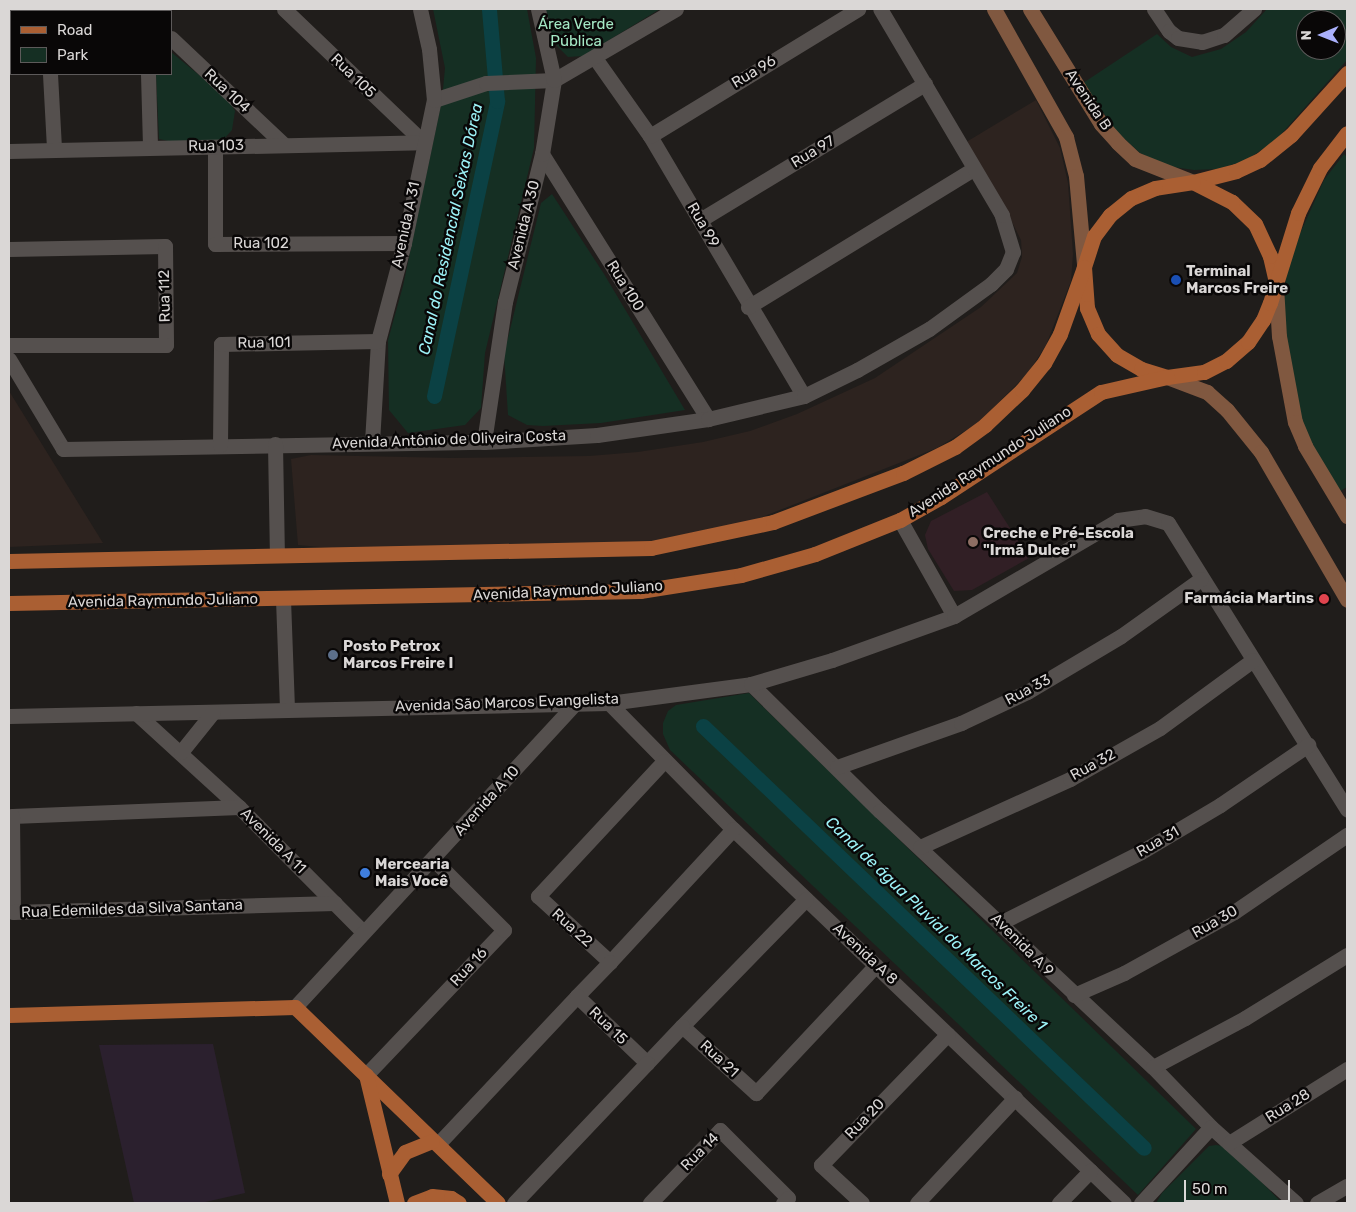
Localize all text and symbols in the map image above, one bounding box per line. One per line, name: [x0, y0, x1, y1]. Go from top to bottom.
legend: [10, 10, 172, 75]
north arrow: [1296, 10, 1346, 60]
park label: Área Verde Pública: [538, 15, 614, 50]
text: Road: [57, 21, 93, 39]
text: N: [1298, 30, 1315, 40]
text: Park: [57, 46, 88, 64]
street label: Rua 105: [327, 50, 379, 102]
street label: Rua 96: [729, 52, 779, 92]
street label: Rua 104: [200, 65, 254, 117]
street label: Avenida B: [1061, 66, 1115, 134]
water label: Canal do Residencial Seixas Dórea: [415, 102, 487, 356]
street label: Rua 97: [788, 132, 838, 172]
street label: Rua 103: [188, 137, 244, 155]
street label: Avenida A 30: [504, 178, 544, 272]
street label: Avenida A 31: [388, 180, 424, 270]
street label: Rua 99: [683, 199, 723, 251]
street label: Rua 102: [233, 235, 289, 253]
street label: Rua 100: [602, 257, 648, 315]
place label: Terminal Marcos Freire: [1186, 262, 1288, 297]
street label: Rua 112: [156, 270, 174, 322]
marker: Terminal Marcos Freire: [1170, 274, 1182, 286]
street label: Rua 101: [237, 334, 291, 352]
street label: Avenida Raymundo Juliano: [905, 403, 1075, 521]
street label: Avenida Antônio de Oliveira Costa: [331, 427, 567, 453]
place label: Creche e Pré-Escola "Irmã Dulce": [983, 524, 1134, 559]
marker: Creche e Pré-Escola "Irmã Dulce": [967, 536, 979, 548]
street label: Avenida Raymundo Juliano: [473, 577, 663, 605]
street label: Avenida Raymundo Juliano: [68, 590, 258, 612]
place label: Farmácia Martins: [1184, 590, 1314, 608]
marker: Farmácia Martins: [1318, 593, 1330, 605]
place label: Posto Petrox Marcos Freire I: [343, 637, 453, 672]
marker: Posto Petrox Marcos Freire I: [327, 649, 339, 661]
street label: Rua 33: [1002, 671, 1054, 709]
street label: Avenida São Marcos Evangelista: [395, 690, 619, 716]
street label: Rua 32: [1067, 745, 1119, 785]
street label: Avenida A 10: [450, 762, 524, 840]
street label: Avenida A 11: [236, 804, 310, 878]
water label: Canal de água Pluvial do Marcos Freire 1: [822, 813, 1050, 1035]
street label: Rua 31: [1134, 823, 1182, 861]
place label: Mercearia Mais Você: [375, 855, 450, 890]
marker: Mercearia Mais Você: [359, 867, 371, 879]
street label: Rua Edemildes da Silva Santana: [21, 896, 243, 922]
street label: Rua 30: [1189, 902, 1241, 942]
street label: Rua 22: [548, 905, 596, 951]
street label: Avenida A 9: [987, 910, 1057, 980]
street label: Avenida A 8: [829, 919, 901, 989]
street label: Rua 16: [447, 944, 491, 990]
street label: Rua 15: [585, 1004, 631, 1048]
street label: Rua 21: [696, 1037, 742, 1081]
street label: Rua 28: [1262, 1085, 1314, 1127]
street label: Rua 20: [841, 1095, 889, 1143]
street label: Rua 14: [677, 1129, 723, 1175]
scale bar: [1186, 1170, 1292, 1202]
text: 50 m: [1192, 1180, 1227, 1198]

